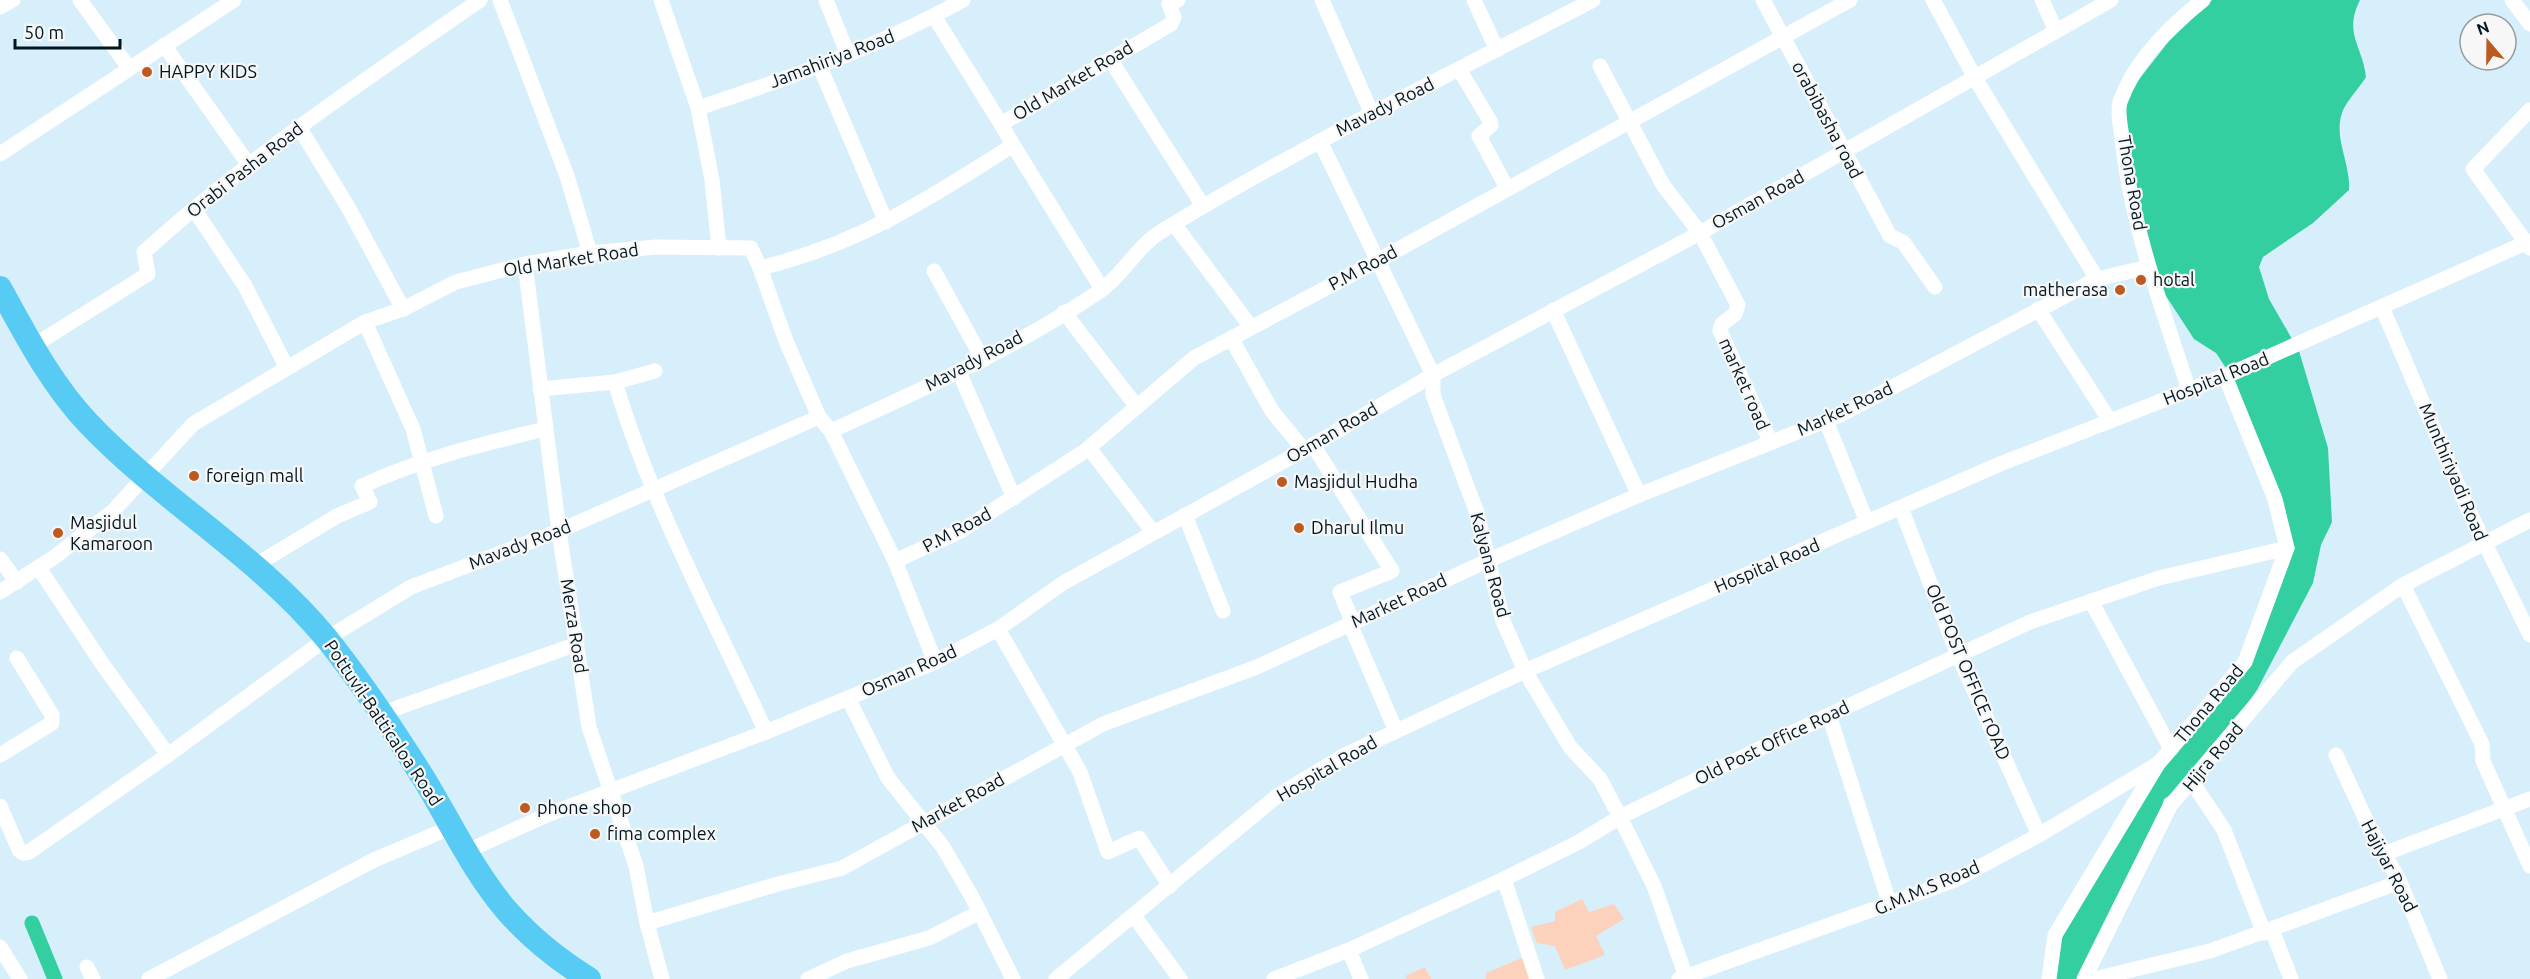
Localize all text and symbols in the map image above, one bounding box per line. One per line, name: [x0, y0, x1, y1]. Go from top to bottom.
scale bar: [15, 12, 120, 50]
north arrow: [2458, 12, 2518, 72]
text: N: [2474, 17, 2492, 38]
text: 50 m: [24, 22, 64, 42]
street label: Jamahiriya Road: [766, 25, 897, 91]
street label: Old Market Road: [1009, 36, 1136, 124]
street label: orabibasha road: [1789, 58, 1867, 182]
place label: HAPPY KIDS: [159, 61, 257, 81]
marker: HAPPY KIDS: [140, 65, 154, 79]
street label: Mavady Road: [1332, 73, 1437, 139]
street label: Orabi Pasha Road: [182, 118, 306, 221]
street label: Thona Road: [2115, 134, 2151, 232]
street label: Osman Road: [1708, 166, 1807, 233]
street label: Old Market Road: [502, 238, 640, 280]
street label: P.M Road: [1325, 241, 1400, 294]
place label: hotal: [2153, 269, 2195, 289]
marker: hotal: [2134, 273, 2148, 287]
place label: matherasa: [2023, 279, 2108, 299]
marker: matherasa: [2113, 283, 2127, 297]
street label: Mavady Road: [921, 326, 1026, 394]
street label: market road: [1716, 334, 1774, 433]
street label: Hospital Road: [2160, 348, 2271, 408]
street label: Market Road: [1794, 377, 1896, 439]
street label: Osman Road: [1282, 398, 1381, 466]
street label: Munthiriyadi Road: [2416, 400, 2492, 543]
place label: foreign mall: [206, 465, 304, 485]
marker: foreign mall: [187, 469, 201, 483]
place label: Masjidul Hudha: [1294, 471, 1418, 491]
marker: Masjidul Hudha: [1275, 475, 1289, 489]
street label: P.M Road: [919, 503, 994, 556]
street label: Kalyana Road: [1467, 510, 1515, 619]
place label: Masjidul Kamaroon: [70, 512, 153, 553]
street label: Mavady Road: [466, 515, 574, 573]
place label: Dharul Ilmu: [1311, 517, 1404, 537]
marker: Dharul Ilmu: [1292, 521, 1306, 535]
marker: Masjidul Kamaroon: [51, 526, 65, 540]
street label: Hospital Road: [1711, 534, 1822, 596]
street label: Market Road: [1348, 569, 1450, 631]
street label: Merza Road: [558, 577, 592, 675]
street label: Old POST OFFICE rOAD: [1923, 581, 2015, 763]
street label: Pottuvil-Batticaloa Road: [321, 636, 447, 809]
street label: Osman Road: [858, 640, 959, 700]
street label: Thona Road: [2170, 660, 2247, 747]
street label: Old Post Office Road: [1691, 696, 1852, 788]
street label: Hijra Road: [2178, 718, 2247, 795]
street label: Hospital Road: [1273, 731, 1380, 805]
street label: Market Road: [908, 768, 1007, 836]
place label: phone shop: [537, 797, 632, 817]
marker: phone shop: [518, 801, 532, 815]
street label: Hajiyar Road: [2358, 816, 2422, 915]
place label: fima complex: [607, 823, 716, 843]
marker: fima complex: [588, 827, 602, 841]
street label: G.M.M.S Road: [1871, 856, 1982, 918]

